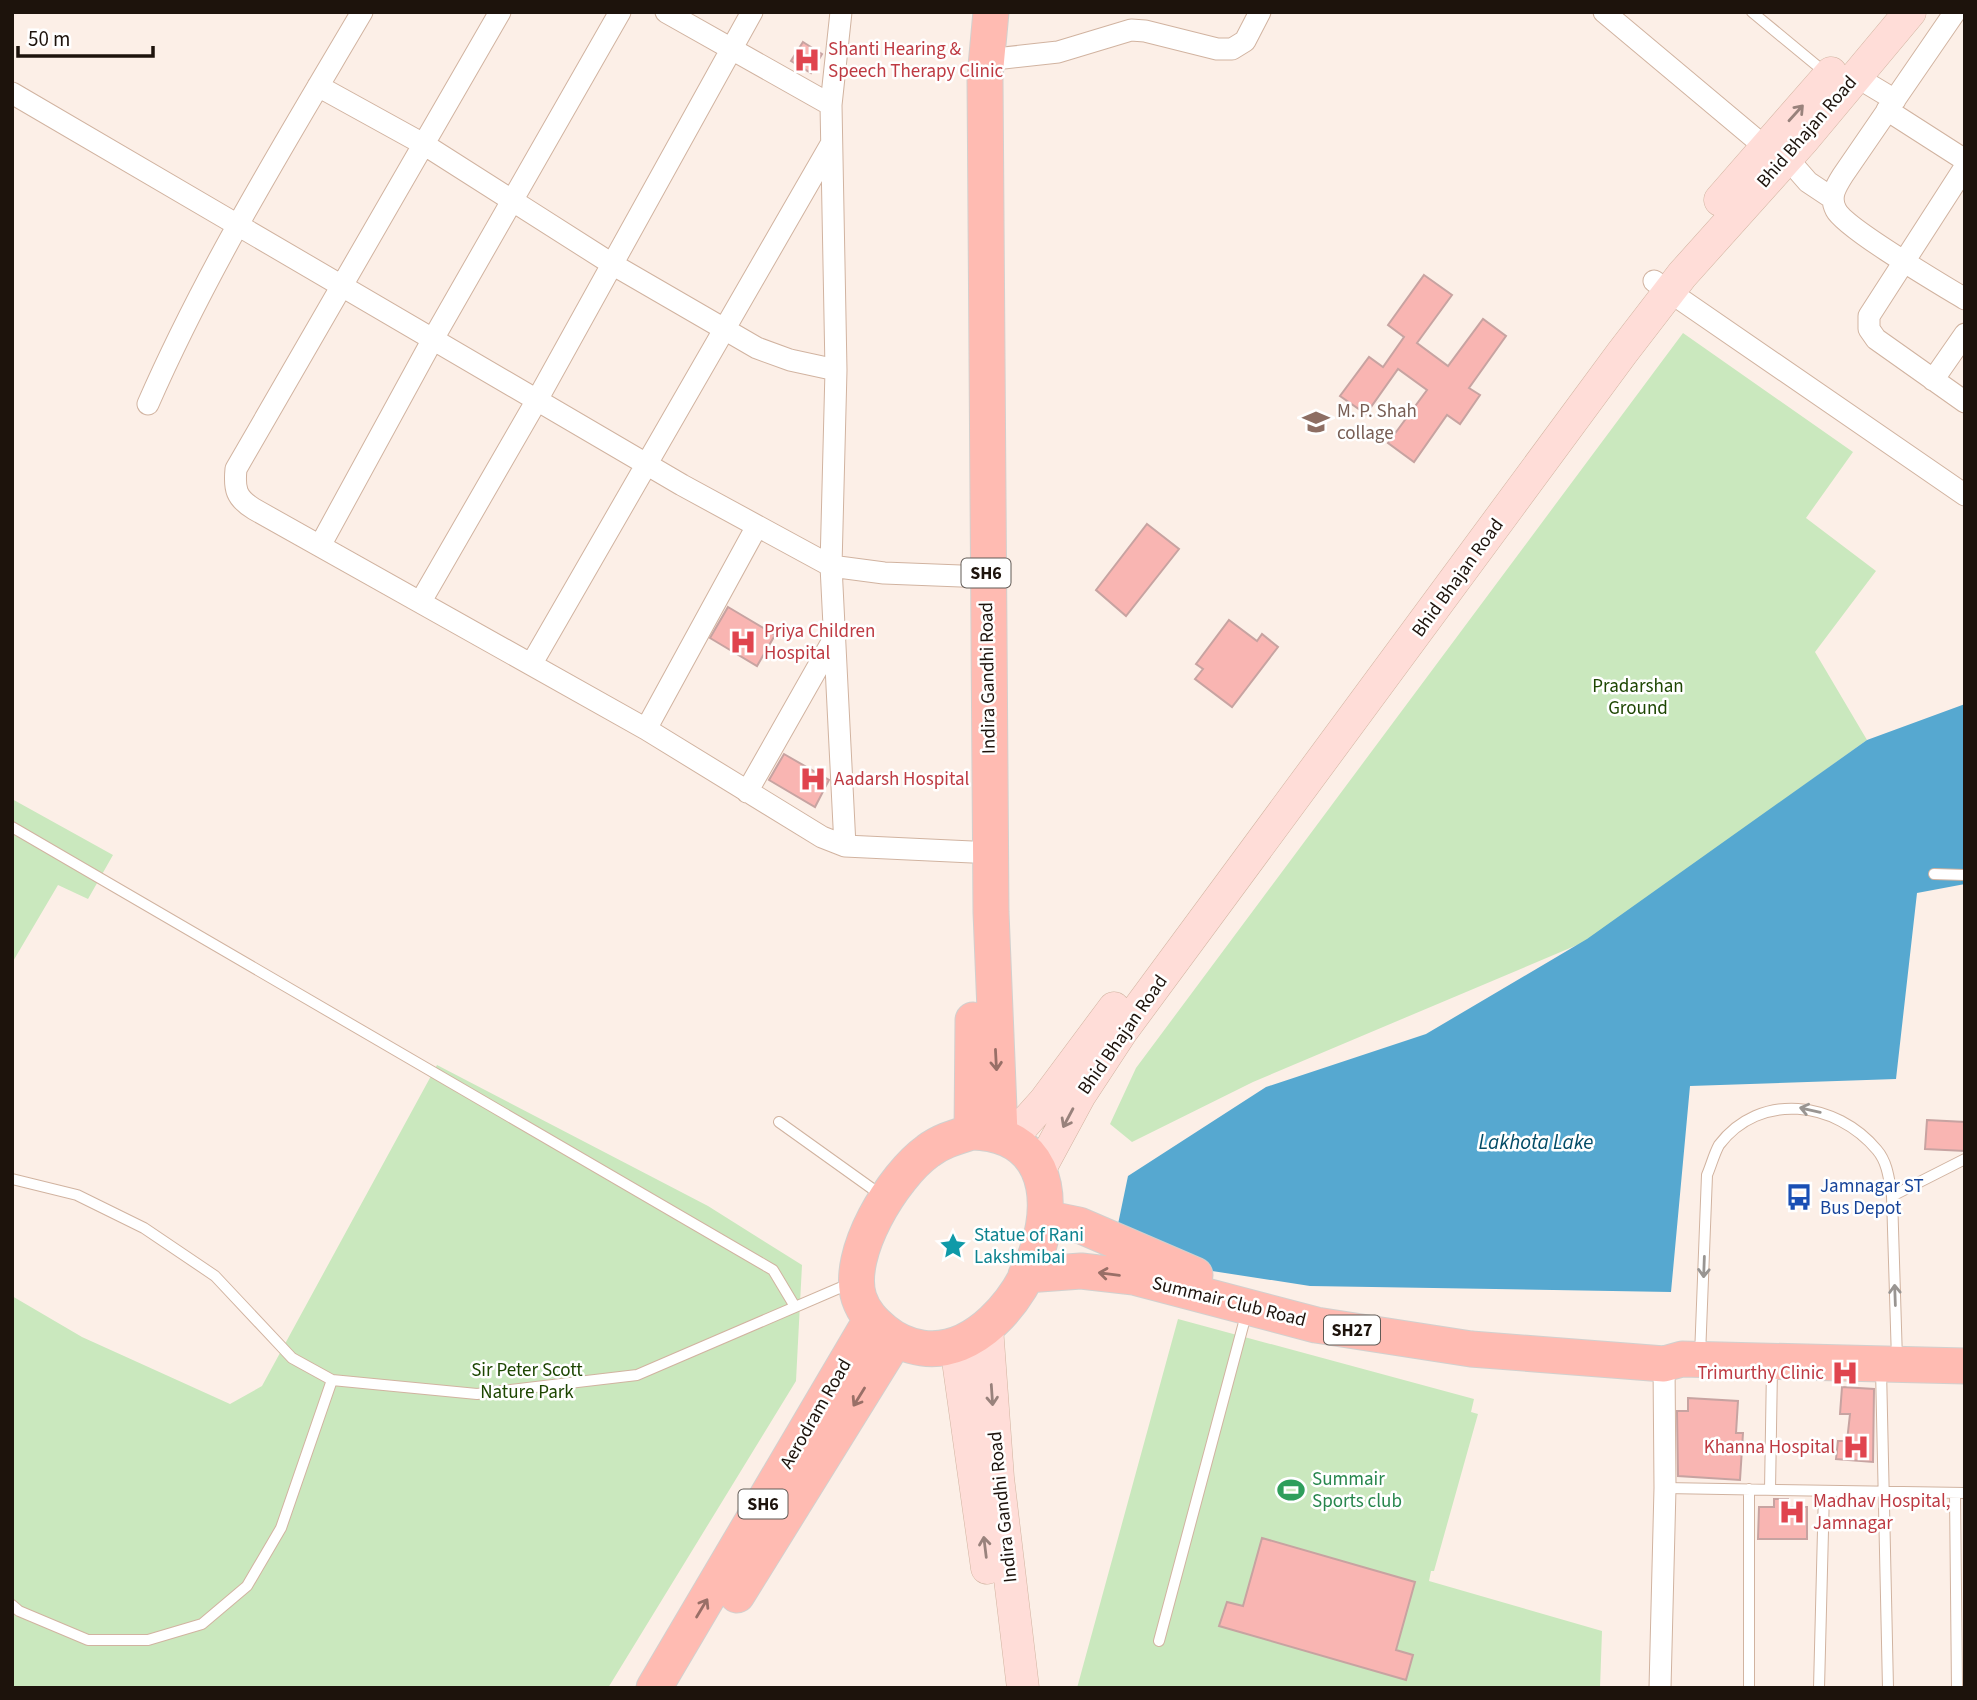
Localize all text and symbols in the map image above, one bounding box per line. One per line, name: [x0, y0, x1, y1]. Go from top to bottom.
scale bar: [18, 14, 152, 58]
text: 50 m: [28, 24, 70, 54]
place label: Shanti Hearing & Speech Therapy Clinic: [828, 36, 1004, 85]
hospital icon: Shanti Hearing & Speech Therapy Clinic: [792, 45, 822, 75]
street label: Bhid Bhajan Road: [1751, 70, 1863, 194]
one-way arrow: [1788, 104, 1804, 122]
place label: M. P. Shah collage: [1337, 398, 1417, 447]
school or university icon: M. P. Shah collage: [1301, 407, 1331, 437]
street label: Bhid Bhajan Road: [1406, 513, 1510, 643]
road number: SH6: [962, 558, 1010, 588]
street label: Indira Gandhi Road: [973, 602, 1003, 754]
place label: Priya Children Hospital: [764, 618, 875, 667]
hospital icon: Priya Children Hospital: [728, 627, 758, 657]
park label: Pradarshan Ground: [1592, 673, 1684, 722]
hospital icon: Aadarsh Hospital: [798, 764, 828, 794]
place label: Aadarsh Hospital: [834, 766, 969, 793]
street label: Bhid Bhajan Road: [1072, 970, 1174, 1100]
one-way arrow: [990, 1048, 1003, 1071]
one-way arrow: [1799, 1103, 1822, 1117]
one-way arrow: [1061, 1107, 1075, 1127]
water label: Lakhota Lake: [1479, 1127, 1593, 1157]
place label: Jamnagar ST Bus Depot: [1820, 1173, 1924, 1222]
bus stop icon: Jamnagar ST Bus Depot: [1784, 1182, 1814, 1212]
place label: Statue of Rani Lakshmibai: [974, 1222, 1084, 1271]
place icon: Statue of Rani Lakshmibai: [938, 1231, 968, 1261]
one-way arrow: [1697, 1255, 1710, 1278]
one-way arrow: [1098, 1268, 1121, 1281]
street label: Summair Club Road: [1149, 1270, 1309, 1334]
one-way arrow: [1888, 1284, 1902, 1307]
road number: SH27: [1324, 1316, 1380, 1344]
street label: Aerodram Road: [774, 1354, 858, 1474]
park label: Sir Peter Scott Nature Park: [471, 1357, 583, 1406]
hospital icon: Trimurthy Clinic: [1830, 1358, 1860, 1388]
place label: Trimurthy Clinic: [1697, 1360, 1824, 1387]
one-way arrow: [986, 1383, 999, 1405]
one-way arrow: [851, 1387, 865, 1407]
street label: Indira Gandhi Road: [982, 1430, 1024, 1584]
hospital icon: Khanna Hospital: [1841, 1432, 1871, 1462]
place label: Khanna Hospital: [1704, 1434, 1835, 1461]
place label: Summair Sports club: [1312, 1466, 1402, 1515]
sports icon: Summair Sports club: [1276, 1475, 1306, 1505]
place label: Madhav Hospital, Jamnagar: [1813, 1488, 1951, 1537]
road number: SH6: [738, 1490, 788, 1518]
hospital icon: Madhav Hospital, Jamnagar: [1777, 1497, 1807, 1527]
one-way arrow: [978, 1536, 991, 1559]
one-way arrow: [695, 1598, 709, 1618]

